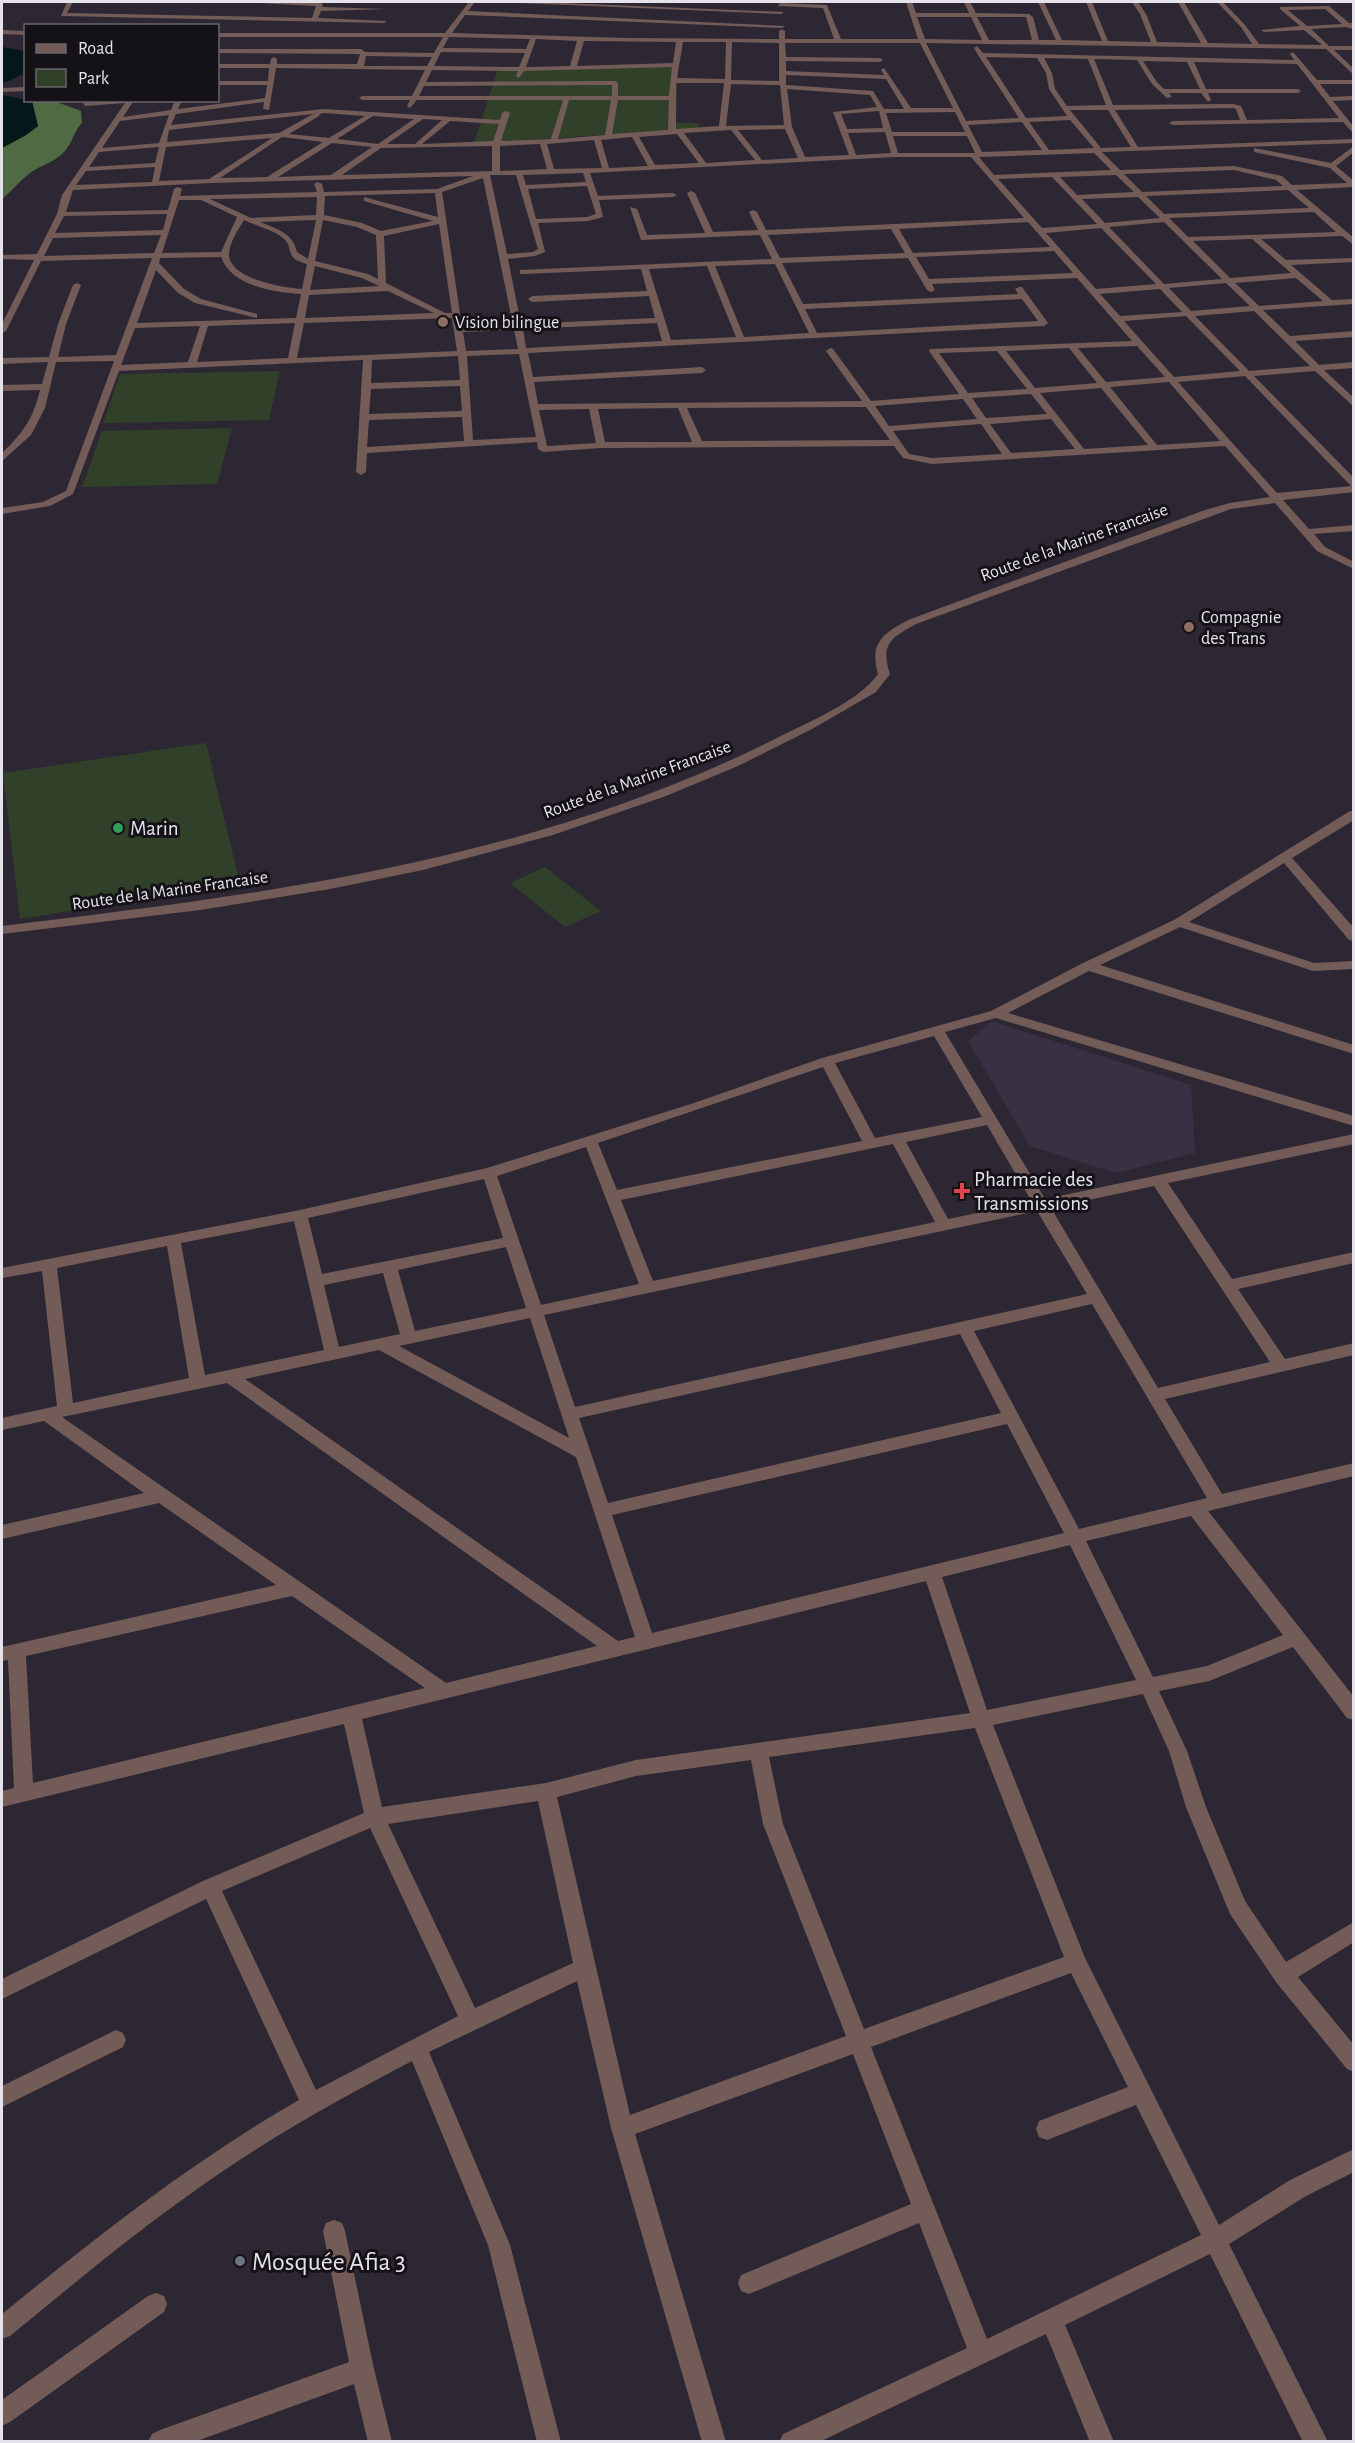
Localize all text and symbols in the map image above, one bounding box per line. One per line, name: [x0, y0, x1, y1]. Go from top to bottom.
legend: [24, 24, 219, 102]
text: Road: [78, 40, 114, 58]
text: Park: [78, 70, 110, 88]
place label: Vision bilingue: [455, 314, 559, 332]
marker: Vision bilingue: [436, 315, 450, 329]
street label: Route de la Marine Francaise: [978, 501, 1170, 585]
place label: Compagnie des Trans: [1201, 609, 1281, 648]
marker: Compagnie des Trans: [1182, 620, 1196, 634]
street label: Route de la Marine Francaise: [541, 738, 733, 822]
place label: Marin: [130, 818, 179, 839]
marker: Marin: [111, 821, 125, 835]
street label: Route de la Marine Francaise: [71, 868, 269, 914]
place label: Pharmacie des Transmissions: [974, 1169, 1093, 1214]
marker: Pharmacie des Transmissions: [955, 1184, 969, 1198]
place label: Mosquée Afia 3: [252, 2249, 406, 2275]
marker: Mosquée Afia 3: [233, 2254, 247, 2268]

